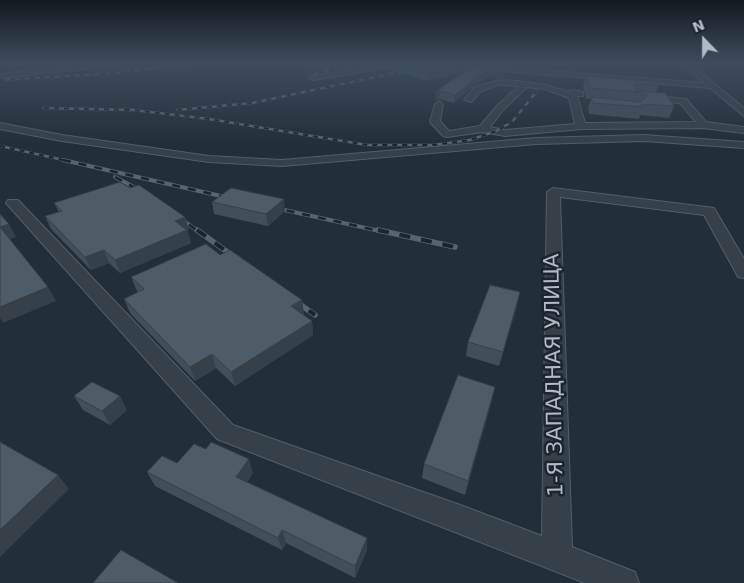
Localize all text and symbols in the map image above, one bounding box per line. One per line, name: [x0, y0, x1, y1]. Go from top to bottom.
north arrow: [679, 15, 729, 65]
text: N: [690, 16, 707, 36]
street label: 1-Я ЗАПАДНАЯ УЛИЦА: [540, 253, 570, 497]

